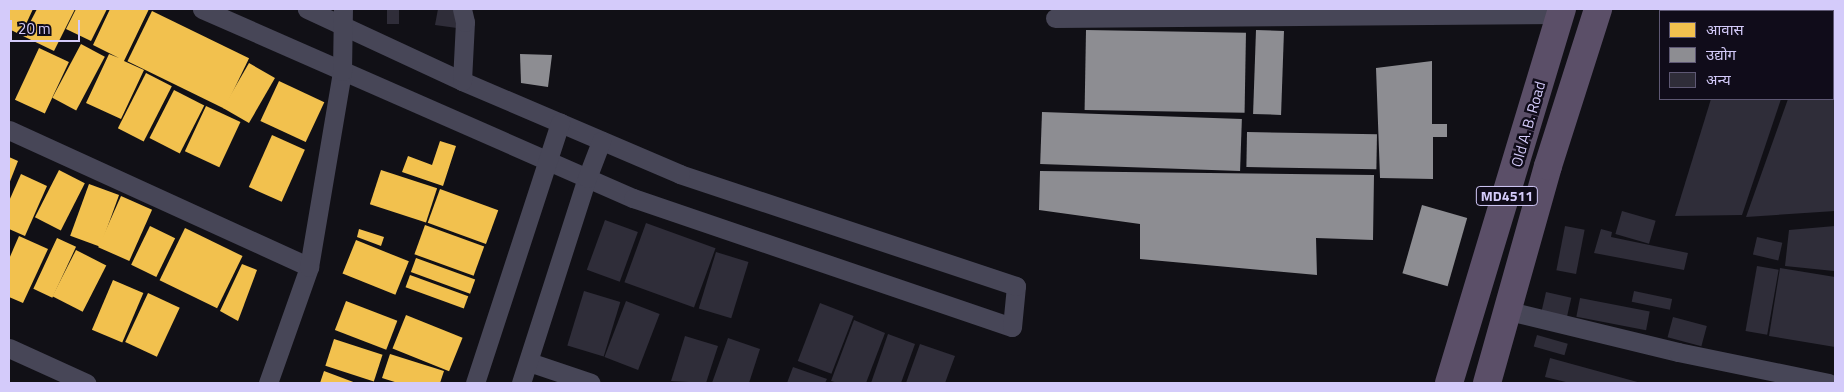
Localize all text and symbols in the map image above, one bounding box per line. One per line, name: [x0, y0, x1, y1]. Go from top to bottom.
scale bar: [12, 10, 82, 42]
legend: [1659, 10, 1834, 100]
text: 20 m: [18, 17, 51, 40]
text: आवास: [1706, 18, 1744, 41]
text: उद्योग: [1706, 43, 1736, 66]
text: अन्य: [1706, 68, 1731, 91]
street label: Old A. B. Road: [1507, 79, 1549, 169]
road number: MD4511: [1476, 185, 1538, 208]

